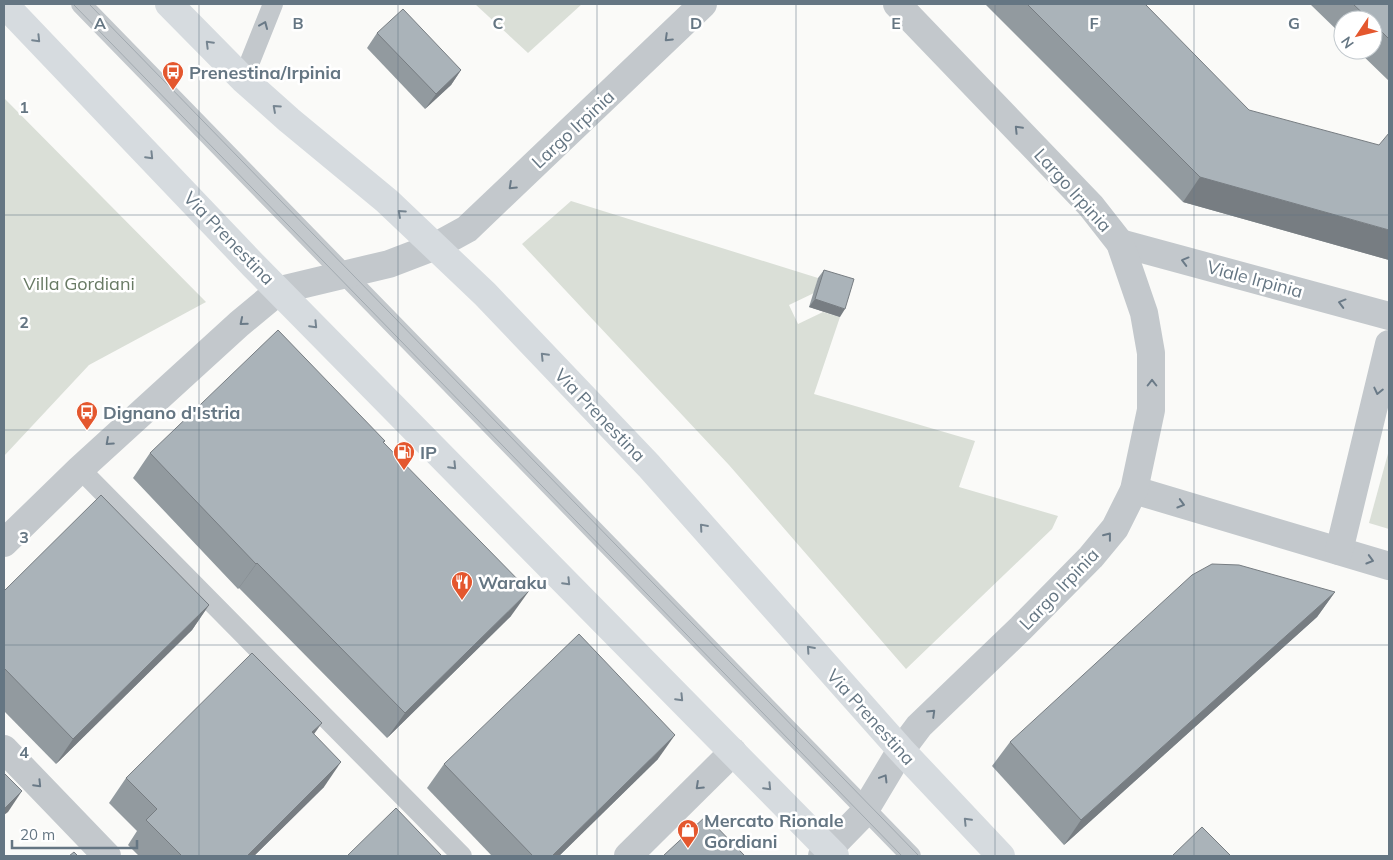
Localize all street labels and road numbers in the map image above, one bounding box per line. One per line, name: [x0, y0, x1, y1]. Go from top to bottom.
street label: Largo Irpinia: [527, 85, 619, 173]
street label: Largo Irpinia: [1029, 143, 1117, 237]
street label: Via Prenestina: [179, 186, 279, 290]
street label: Viale Irpinia: [1205, 255, 1305, 303]
street label: Via Prenestina: [550, 363, 650, 467]
street label: Largo Irpinia: [1014, 543, 1104, 635]
street label: Via Prenestina: [822, 664, 920, 770]

